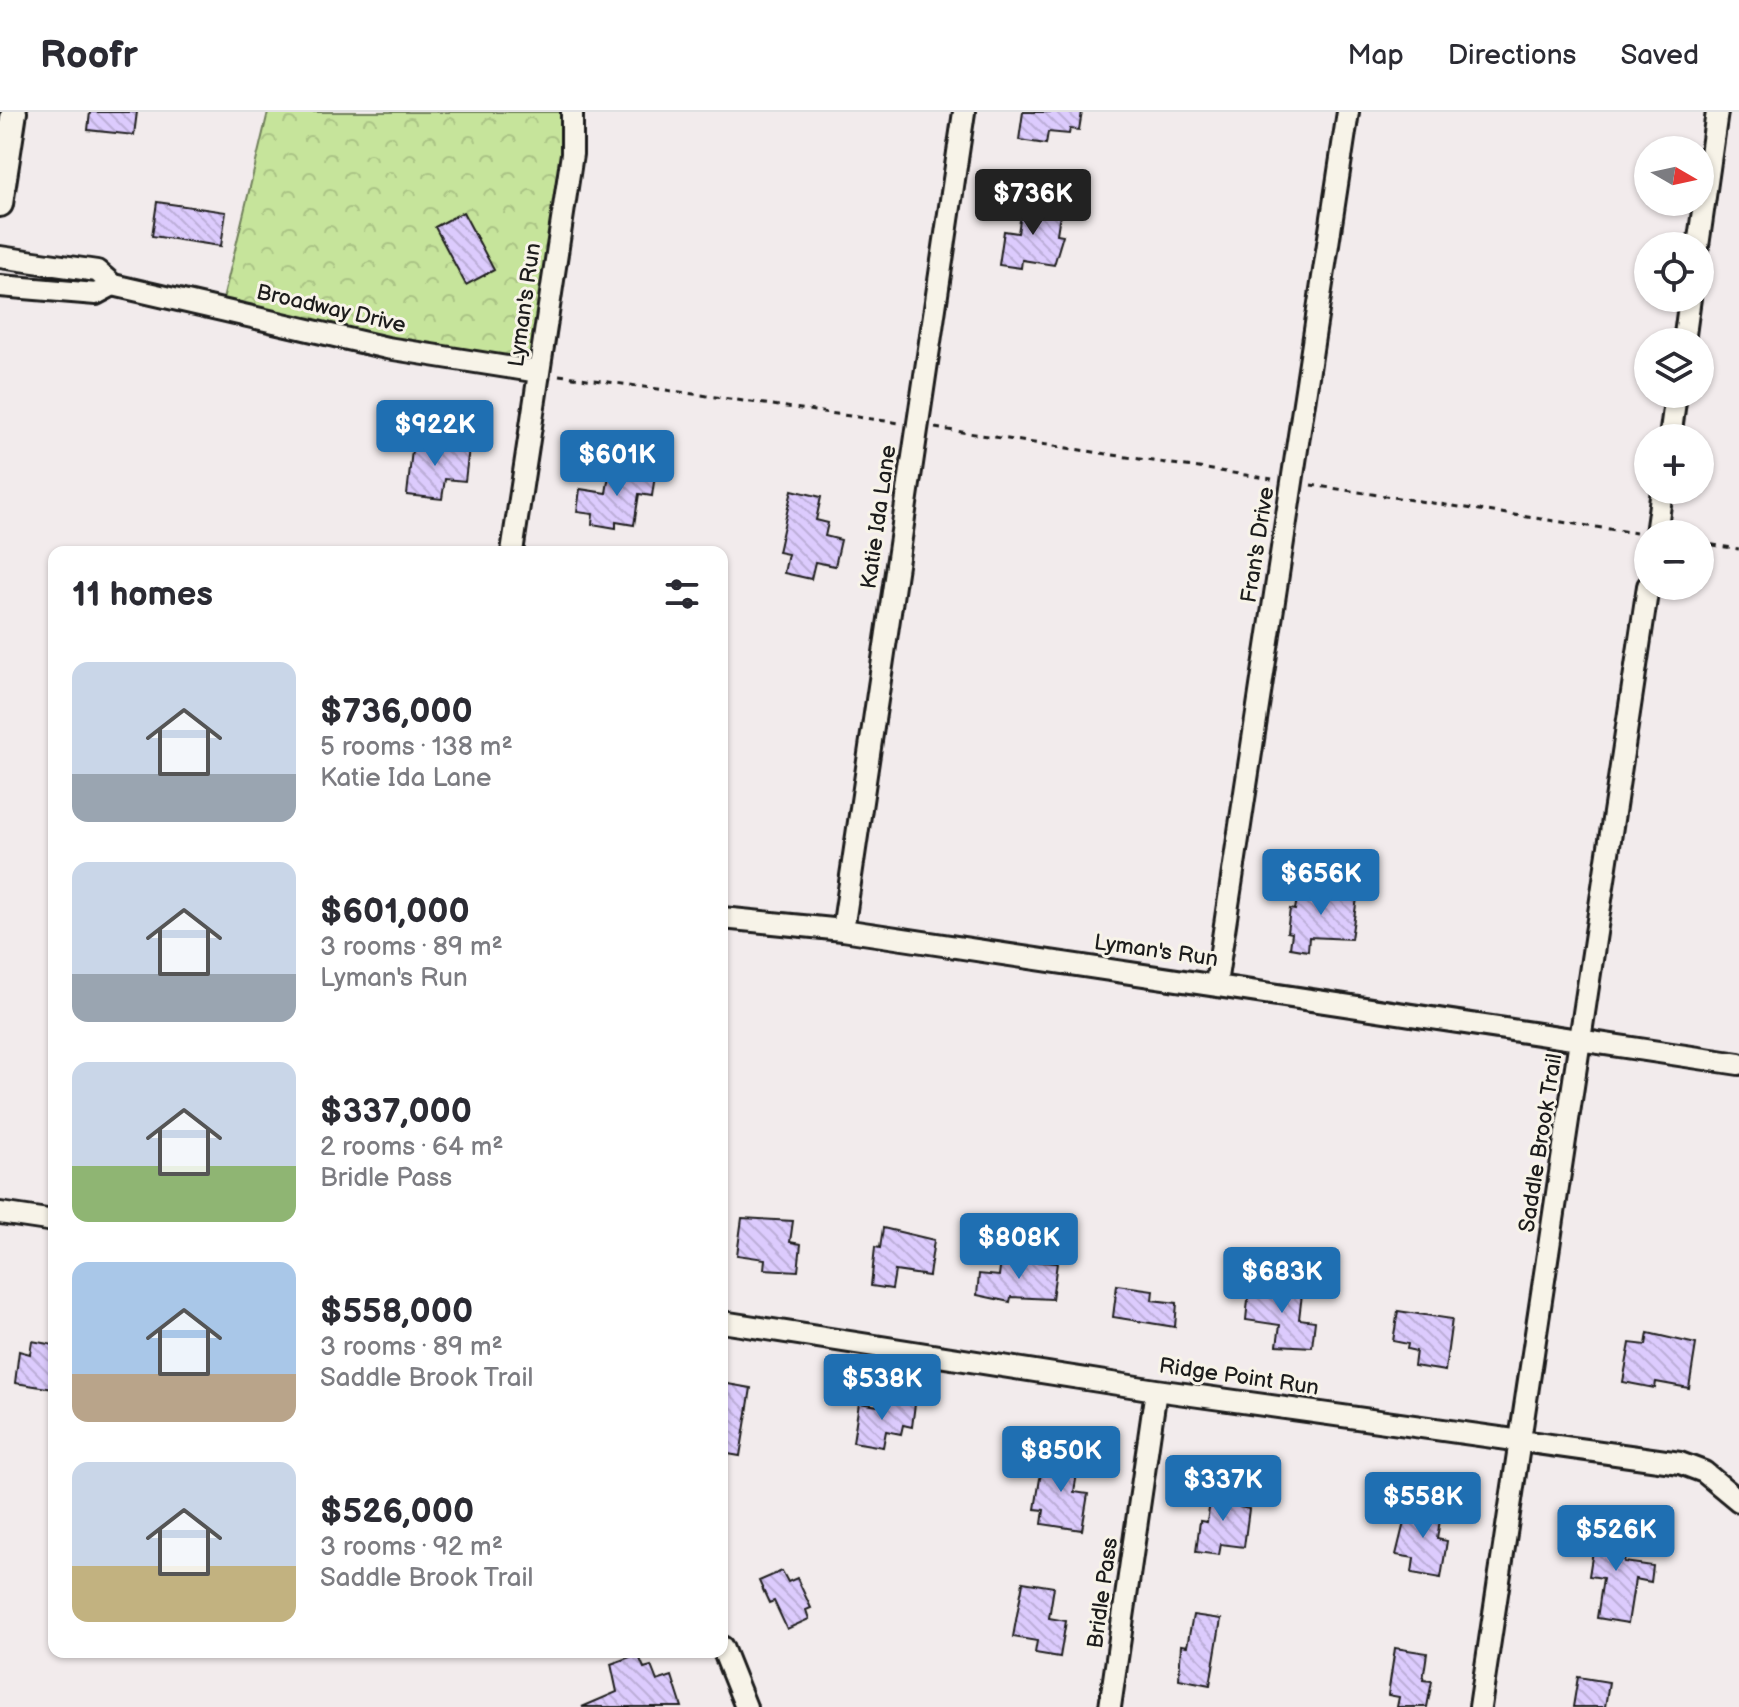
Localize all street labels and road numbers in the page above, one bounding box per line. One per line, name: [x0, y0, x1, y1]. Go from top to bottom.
street label: Lyman's Run: [503, 241, 547, 369]
street label: Broadway Drive: [254, 279, 408, 339]
street label: Katie Ida Lane: [856, 443, 902, 591]
street label: Fran's Drive: [1236, 485, 1280, 605]
street label: Lyman's Run: [1092, 929, 1220, 973]
street label: Saddle Brook Trail: [1514, 1052, 1568, 1234]
street label: Ridge Point Run: [1157, 1352, 1321, 1402]
street label: Bridle Pass: [1082, 1536, 1124, 1650]

